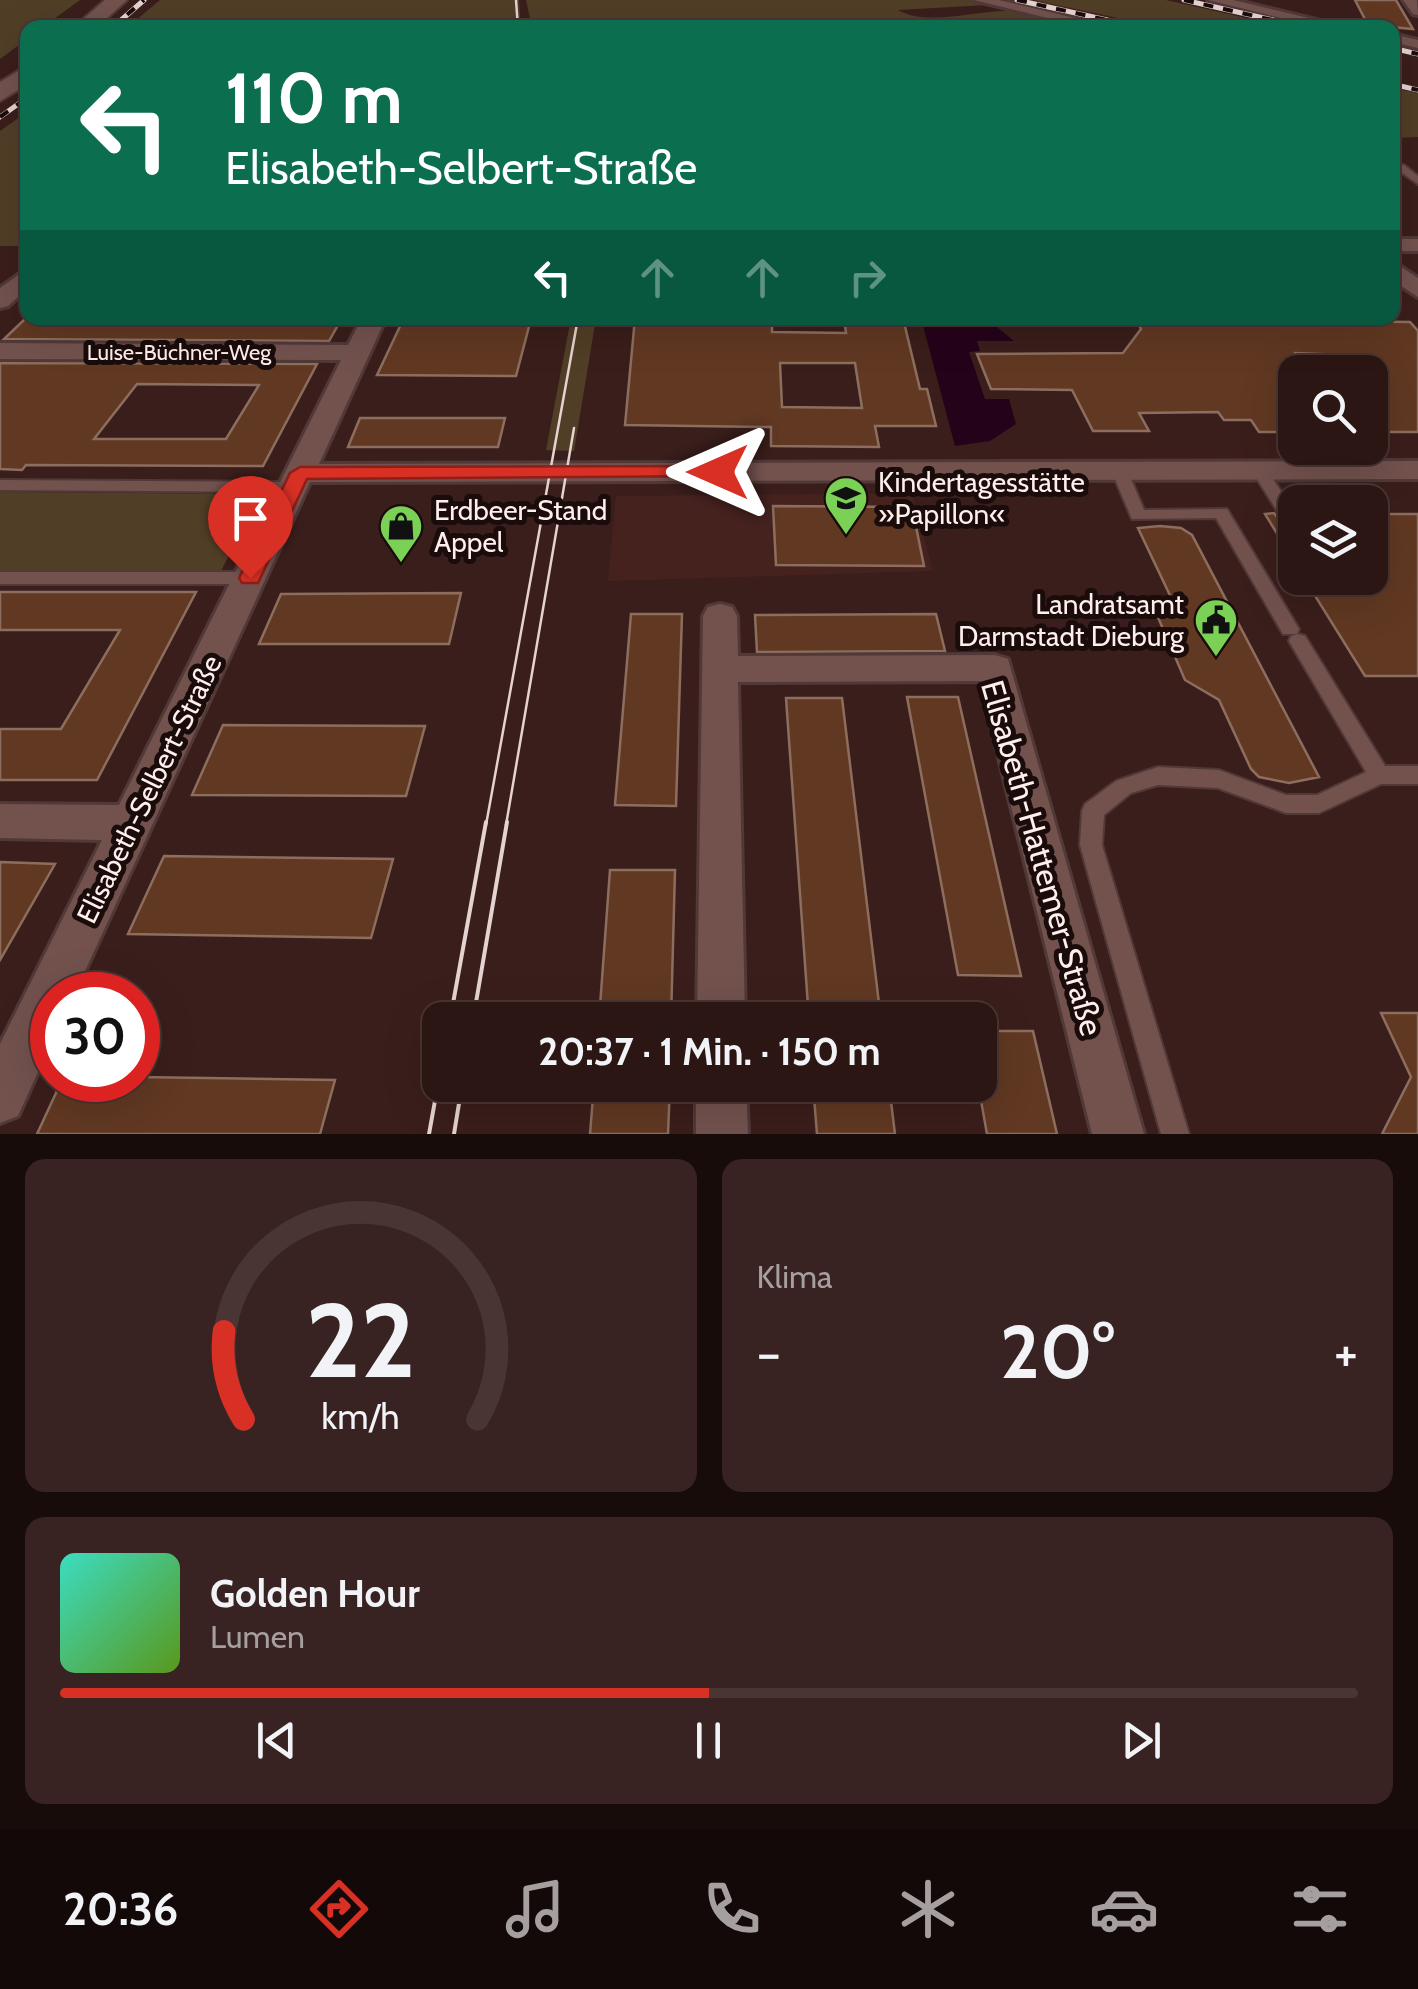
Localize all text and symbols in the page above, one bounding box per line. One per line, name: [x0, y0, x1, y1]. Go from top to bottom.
text: 110 m: [225, 55, 403, 141]
icon: left: [60, 60, 190, 190]
text: Elisabeth-Selbert-Straße: [225, 141, 697, 195]
icon: left: [525, 250, 580, 305]
icon: ahead: [630, 250, 685, 305]
icon: ahead: [735, 250, 790, 305]
icon: right: [840, 250, 895, 305]
street label: Luise-Büchner-Weg: [87, 339, 272, 366]
map controls: [1278, 355, 1388, 595]
button: search: [1278, 355, 1388, 465]
position arrow: [666, 420, 770, 524]
place label: Kindertagesstätte »Papillon«: [878, 465, 1085, 531]
school or university icon: Kindertagesstätte »Papillon«: [823, 475, 869, 536]
pin: [208, 476, 293, 579]
button: layers: [1278, 485, 1388, 595]
icon: arrive: [223, 491, 278, 546]
place label: Erdbeer-Stand Appel: [434, 493, 607, 559]
shop icon: Erdbeer-Stand Appel: [378, 503, 424, 564]
place label: Landratsamt Darmstadt Dieburg: [958, 587, 1185, 653]
public building icon: Landratsamt Darmstadt Dieburg: [1193, 597, 1239, 658]
street label: Elisabeth-Selbert-Straße: [69, 649, 229, 929]
street label: Elisabeth-Hattemer-Straße: [973, 676, 1112, 1040]
speed limit sign: 30: [30, 972, 160, 1102]
text: 20:37 · 1 Min. · 150 m: [538, 1028, 881, 1075]
text: Klima: [757, 1257, 832, 1296]
text: 22: [306, 1277, 416, 1403]
text: 20°: [1000, 1306, 1114, 1397]
text: −: [757, 1319, 781, 1386]
text: +: [1334, 1319, 1358, 1386]
text: km/h: [322, 1395, 400, 1438]
text: Golden Hour: [210, 1570, 420, 1617]
text: Lumen: [210, 1617, 305, 1656]
icon: previous: [249, 1713, 304, 1768]
icon: pause: [681, 1713, 736, 1768]
icon: next: [1114, 1713, 1169, 1768]
icon: directions: [304, 1874, 374, 1944]
icon: music: [500, 1874, 570, 1944]
icon: phone: [697, 1874, 767, 1944]
icon: climate: [893, 1874, 963, 1944]
icon: car: [1089, 1874, 1159, 1944]
icon: filters: [1285, 1874, 1355, 1944]
text: 20:36: [63, 1882, 178, 1936]

